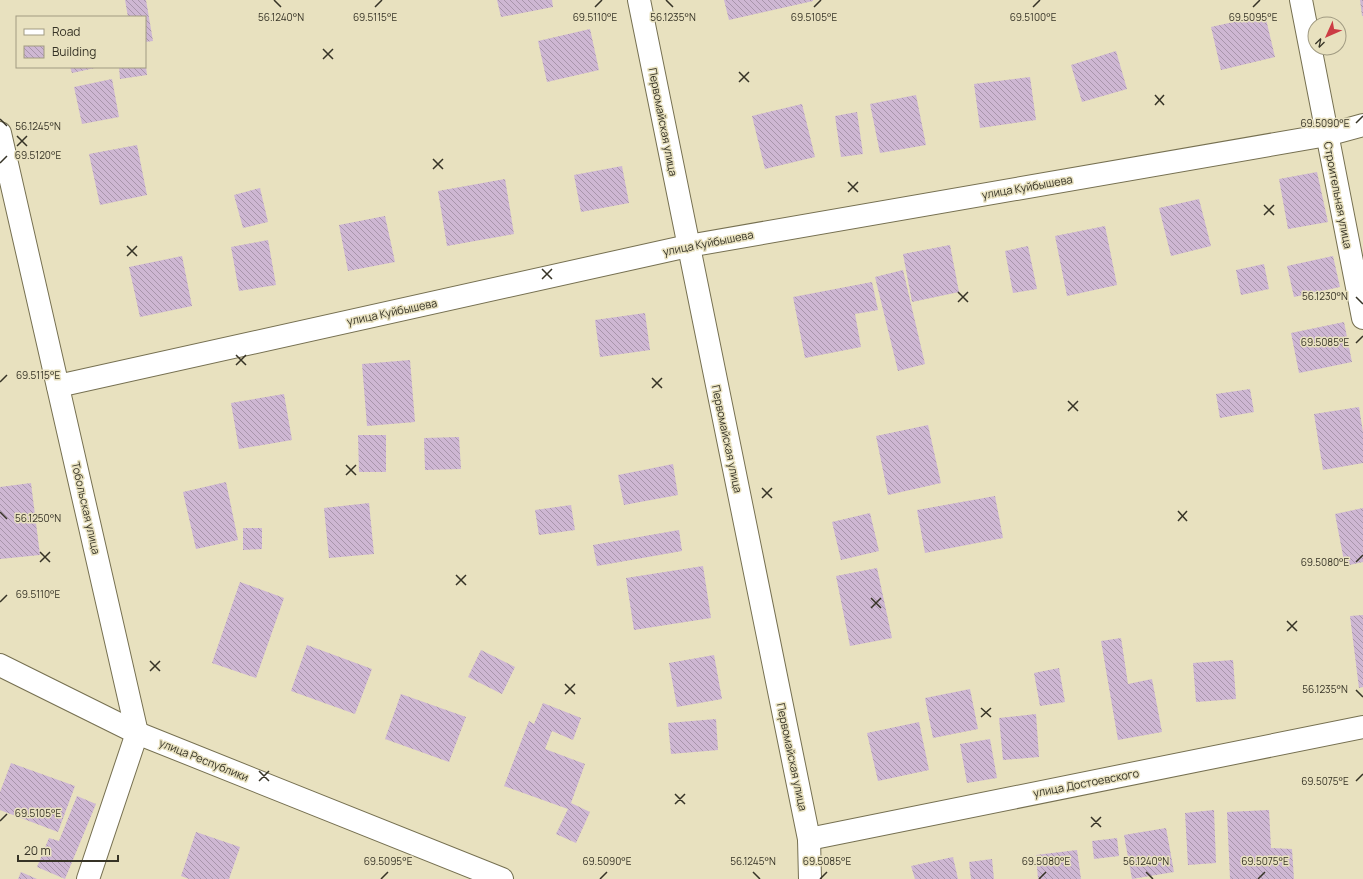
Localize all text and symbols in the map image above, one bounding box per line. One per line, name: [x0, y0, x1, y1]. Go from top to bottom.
text: 56.1240°N: [258, 10, 304, 24]
text: 69.5115°E: [353, 10, 397, 24]
text: 69.5110°E: [573, 10, 618, 24]
text: 56.1235°N: [650, 10, 696, 24]
text: 69.5105°E: [791, 10, 837, 24]
text: 69.5100°E: [1010, 10, 1057, 24]
text: 69.5095°E: [1229, 10, 1278, 24]
legend: [16, 16, 146, 68]
north arrow: [1307, 16, 1347, 56]
text: Road: [52, 23, 80, 40]
text: N: [1311, 35, 1328, 52]
text: Building: [52, 43, 96, 60]
street label: Первомайская улица: [646, 67, 681, 177]
text: 69.5090°E: [1300, 116, 1350, 130]
text: 56.1245°N: [15, 119, 61, 133]
street label: Строительная улица: [1321, 140, 1356, 250]
text: 69.5120°E: [15, 148, 61, 162]
street label: улица Куйбышева: [980, 171, 1073, 202]
street label: улица Куйбышева: [661, 226, 754, 259]
text: 56.1230°N: [1302, 289, 1348, 303]
street label: улица Куйбышева: [345, 295, 438, 328]
text: 69.5085°E: [1301, 335, 1349, 349]
text: 69.5115°E: [16, 368, 60, 382]
street label: Первомайская улица: [709, 384, 746, 494]
street label: Тобольская улица: [69, 460, 104, 556]
text: 56.1250°N: [15, 511, 61, 525]
text: 69.5080°E: [1301, 555, 1350, 569]
text: 69.5110°E: [16, 587, 61, 601]
text: 56.1235°N: [1302, 682, 1348, 696]
street label: Первомайская улица: [774, 702, 811, 812]
street label: улица Республики: [157, 735, 251, 784]
street label: улица Достоевского: [1032, 765, 1141, 800]
text: 69.5075°E: [1301, 774, 1349, 788]
text: 69.5105°E: [15, 806, 61, 820]
scale bar: [18, 837, 118, 863]
text: 20 m: [24, 842, 51, 859]
text: 69.5095°E: [364, 854, 413, 868]
text: 69.5090°E: [582, 854, 632, 868]
text: 56.1245°N: [730, 854, 776, 868]
text: 69.5085°E: [803, 854, 851, 868]
text: 69.5080°E: [1022, 854, 1071, 868]
text: 56.1240°N: [1123, 854, 1169, 868]
text: 69.5075°E: [1241, 854, 1289, 868]

